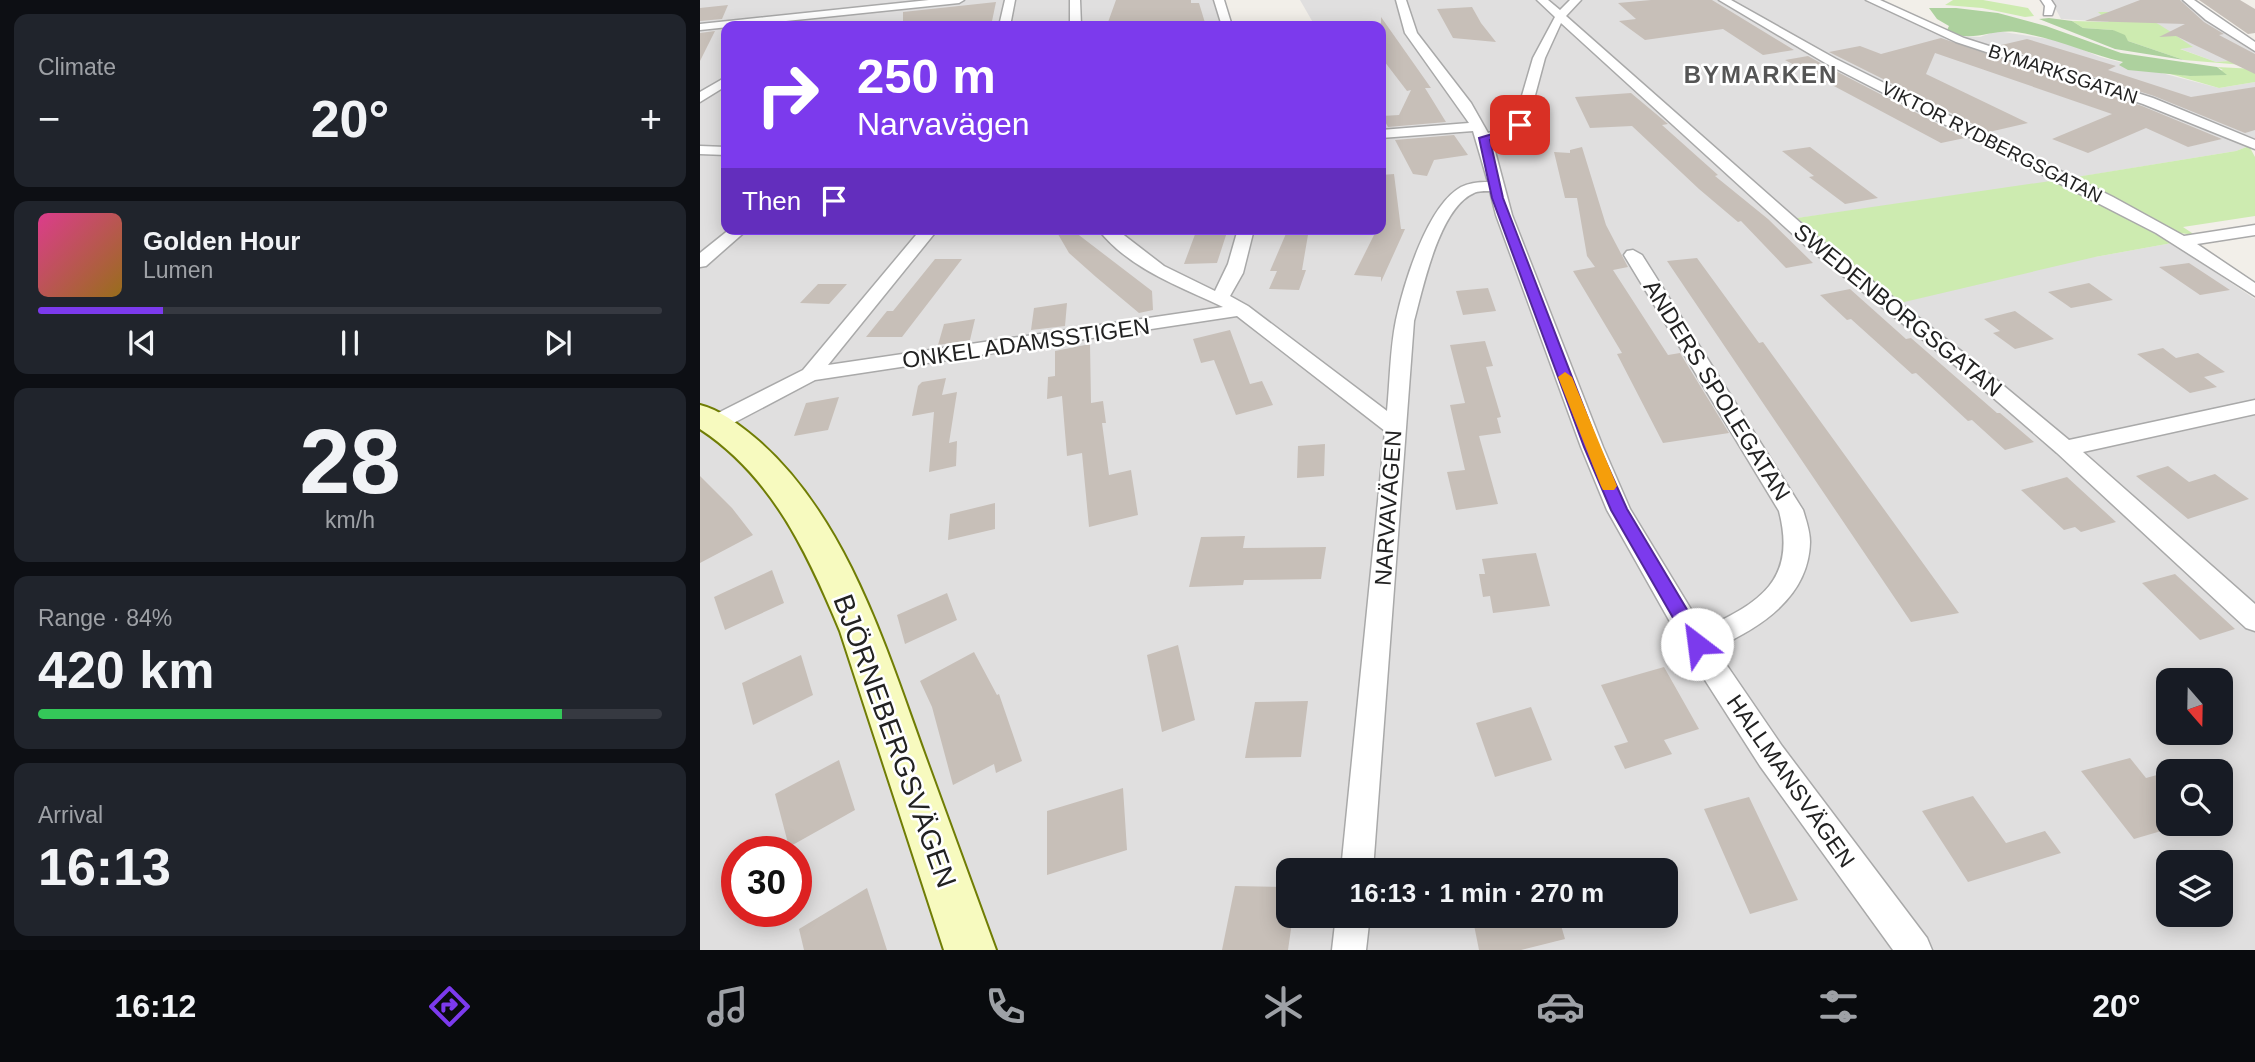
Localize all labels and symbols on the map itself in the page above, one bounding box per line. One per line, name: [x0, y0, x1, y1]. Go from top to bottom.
street label: BYMARKSGATAN: [1986, 40, 2140, 108]
district label: BYMARKEN: [1684, 61, 1838, 88]
street label: VIKTOR RYDBERGSGATAN: [1878, 77, 2106, 207]
pin: [1490, 95, 1550, 155]
street label: SWEDENBORGSGATAN: [1789, 218, 2007, 402]
street label: ANDERS SPOLEGATAN: [1638, 275, 1796, 505]
street label: ONKEL ADAMSSTIGEN: [901, 313, 1151, 373]
street label: NARVAVÄGEN: [1370, 429, 1406, 587]
street label: BJÖRNEBERGSVÄGEN: [827, 590, 963, 892]
position arrow: [1660, 607, 1734, 681]
north arrow: [2156, 668, 2233, 746]
street label: HALLMANSVÄGEN: [1722, 690, 1860, 872]
speed limit sign: 30: [721, 836, 812, 927]

